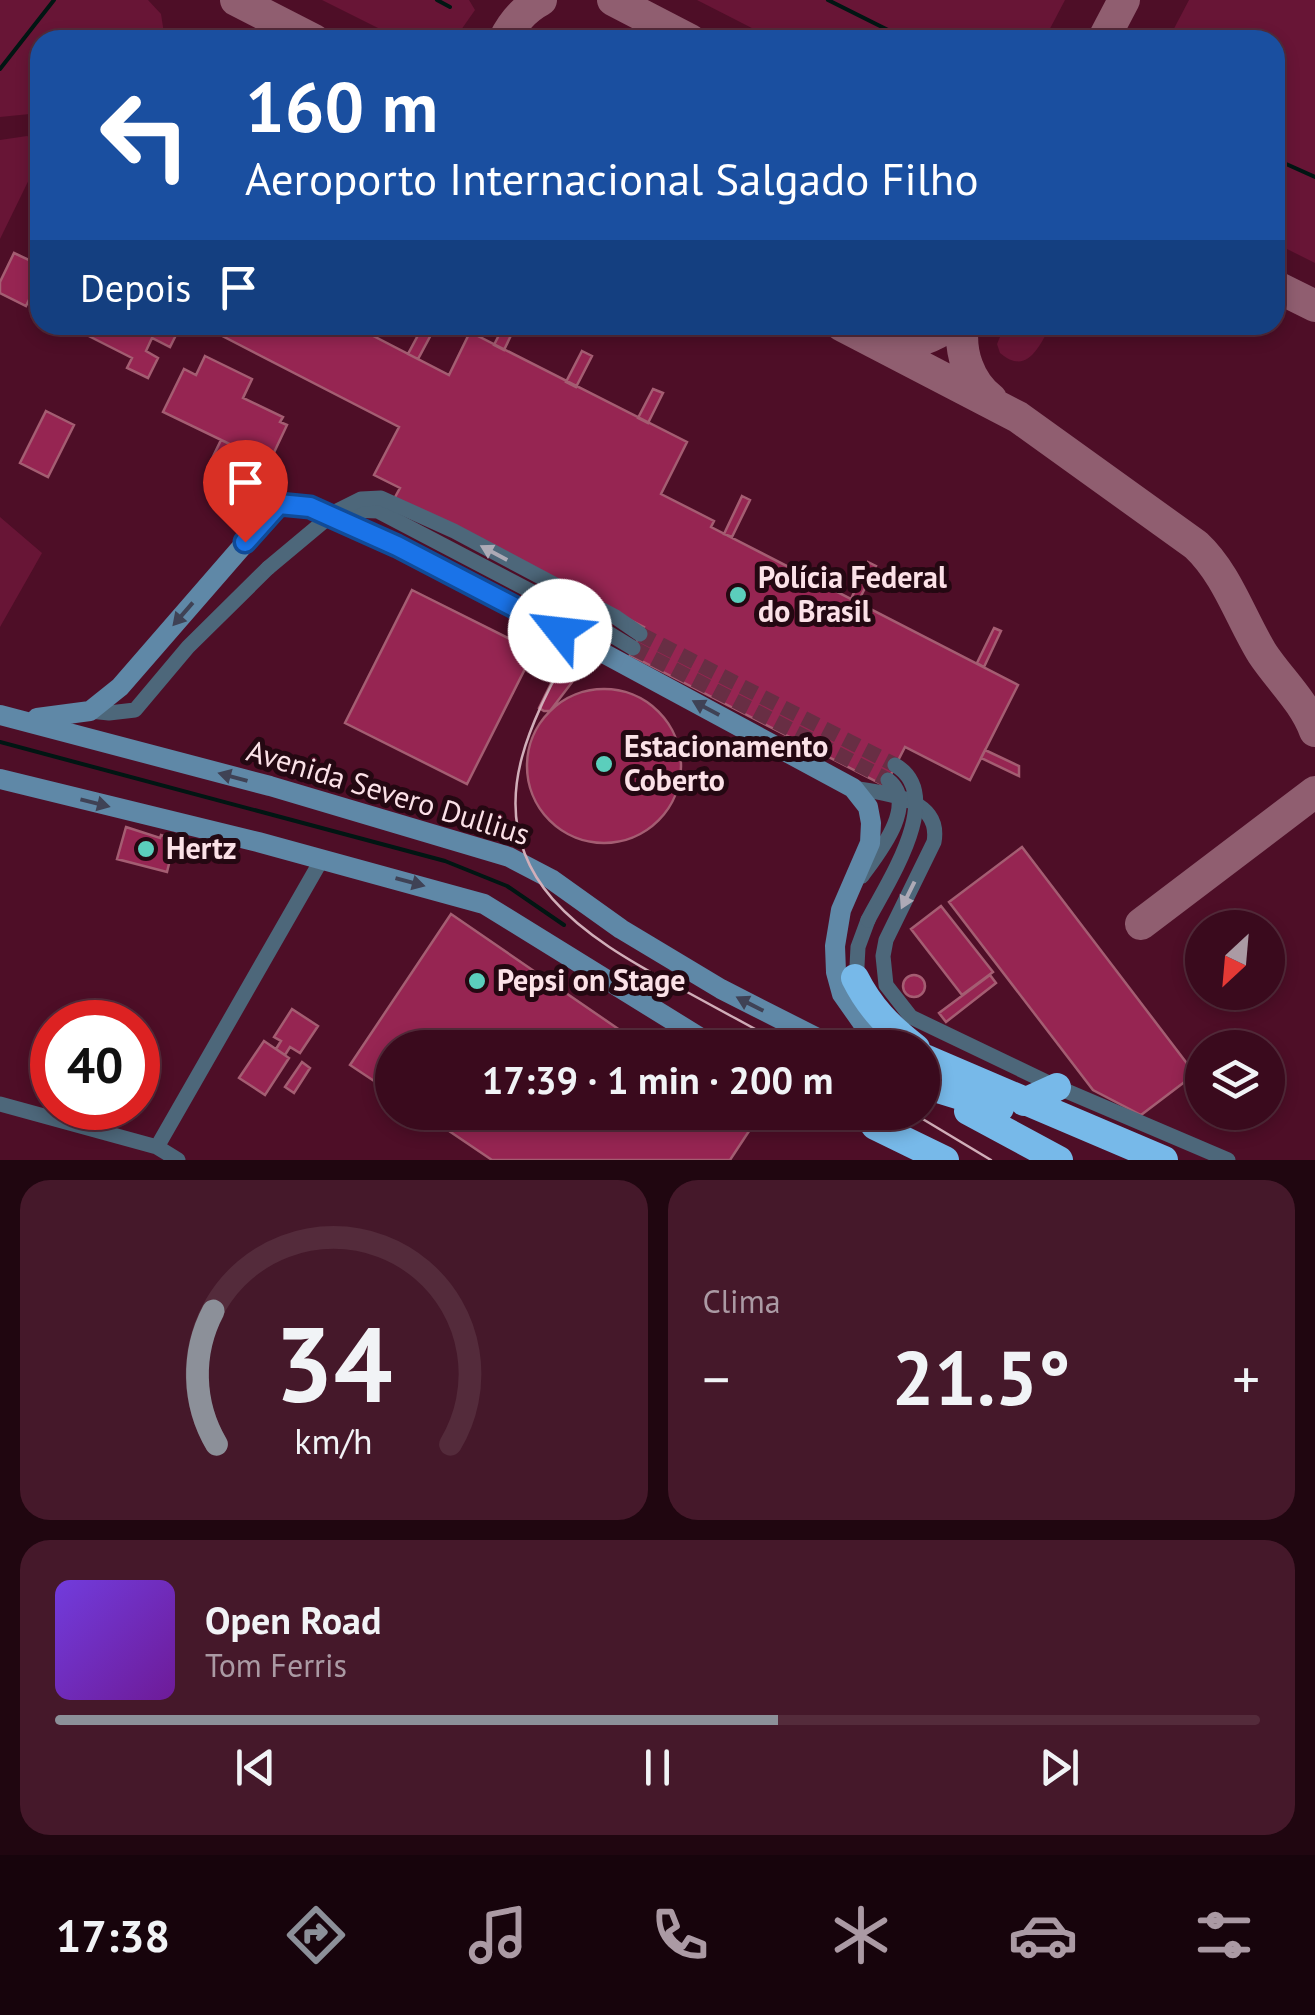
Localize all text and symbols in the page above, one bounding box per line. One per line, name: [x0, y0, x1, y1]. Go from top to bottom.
text: 160 m: [245, 61, 438, 151]
icon: left: [80, 70, 210, 200]
text: Aeroporto Internacional Salgado Filho: [245, 149, 979, 207]
icon: arrive: [211, 260, 266, 315]
text: Depois: [80, 263, 191, 312]
pin: [203, 440, 288, 543]
icon: arrive: [218, 455, 273, 510]
one-way arrow: [480, 544, 509, 561]
place label: Polícia Federal do Brasil: [758, 557, 947, 630]
position arrow: [508, 579, 612, 683]
marker: Polícia Federal do Brasil: [727, 584, 749, 606]
one-way arrow: [172, 601, 194, 626]
one-way arrow: [691, 700, 720, 717]
place label: Estacionamento Coberto: [624, 726, 828, 799]
street label: Avenida Severo Dullius: [242, 730, 535, 853]
marker: Estacionamento Coberto: [593, 753, 615, 775]
one-way arrow: [218, 768, 249, 784]
one-way arrow: [79, 795, 110, 811]
place label: Hertz: [166, 828, 236, 867]
marker: Hertz: [135, 838, 157, 860]
one-way arrow: [395, 875, 426, 890]
one-way arrow: [900, 880, 917, 909]
north arrow: [1185, 910, 1285, 1010]
map controls: [1185, 910, 1285, 1130]
place label: Pepsi on Stage: [497, 960, 685, 999]
marker: Pepsi on Stage: [466, 970, 488, 992]
one-way arrow: [735, 996, 764, 1013]
speed limit sign: 40: [30, 1000, 160, 1130]
button: layers: [1185, 1030, 1285, 1130]
text: 17:39 · 1 min · 200 m: [482, 1055, 833, 1104]
text: Clima: [703, 1280, 781, 1322]
text: 34: [275, 1296, 393, 1431]
text: 21.5°: [892, 1329, 1071, 1426]
text: −: [703, 1343, 730, 1414]
text: +: [1232, 1343, 1260, 1414]
text: km/h: [295, 1418, 373, 1464]
text: Open Road: [205, 1595, 381, 1644]
text: Tom Ferris: [205, 1644, 347, 1686]
icon: previous: [228, 1740, 283, 1795]
icon: pause: [630, 1740, 685, 1795]
icon: next: [1032, 1740, 1087, 1795]
icon: directions: [281, 1900, 351, 1970]
icon: music: [463, 1900, 533, 1970]
icon: phone: [645, 1900, 715, 1970]
icon: climate: [826, 1900, 896, 1970]
icon: car: [1008, 1900, 1078, 1970]
icon: filters: [1189, 1900, 1259, 1970]
text: 17:38: [56, 1906, 170, 1964]

